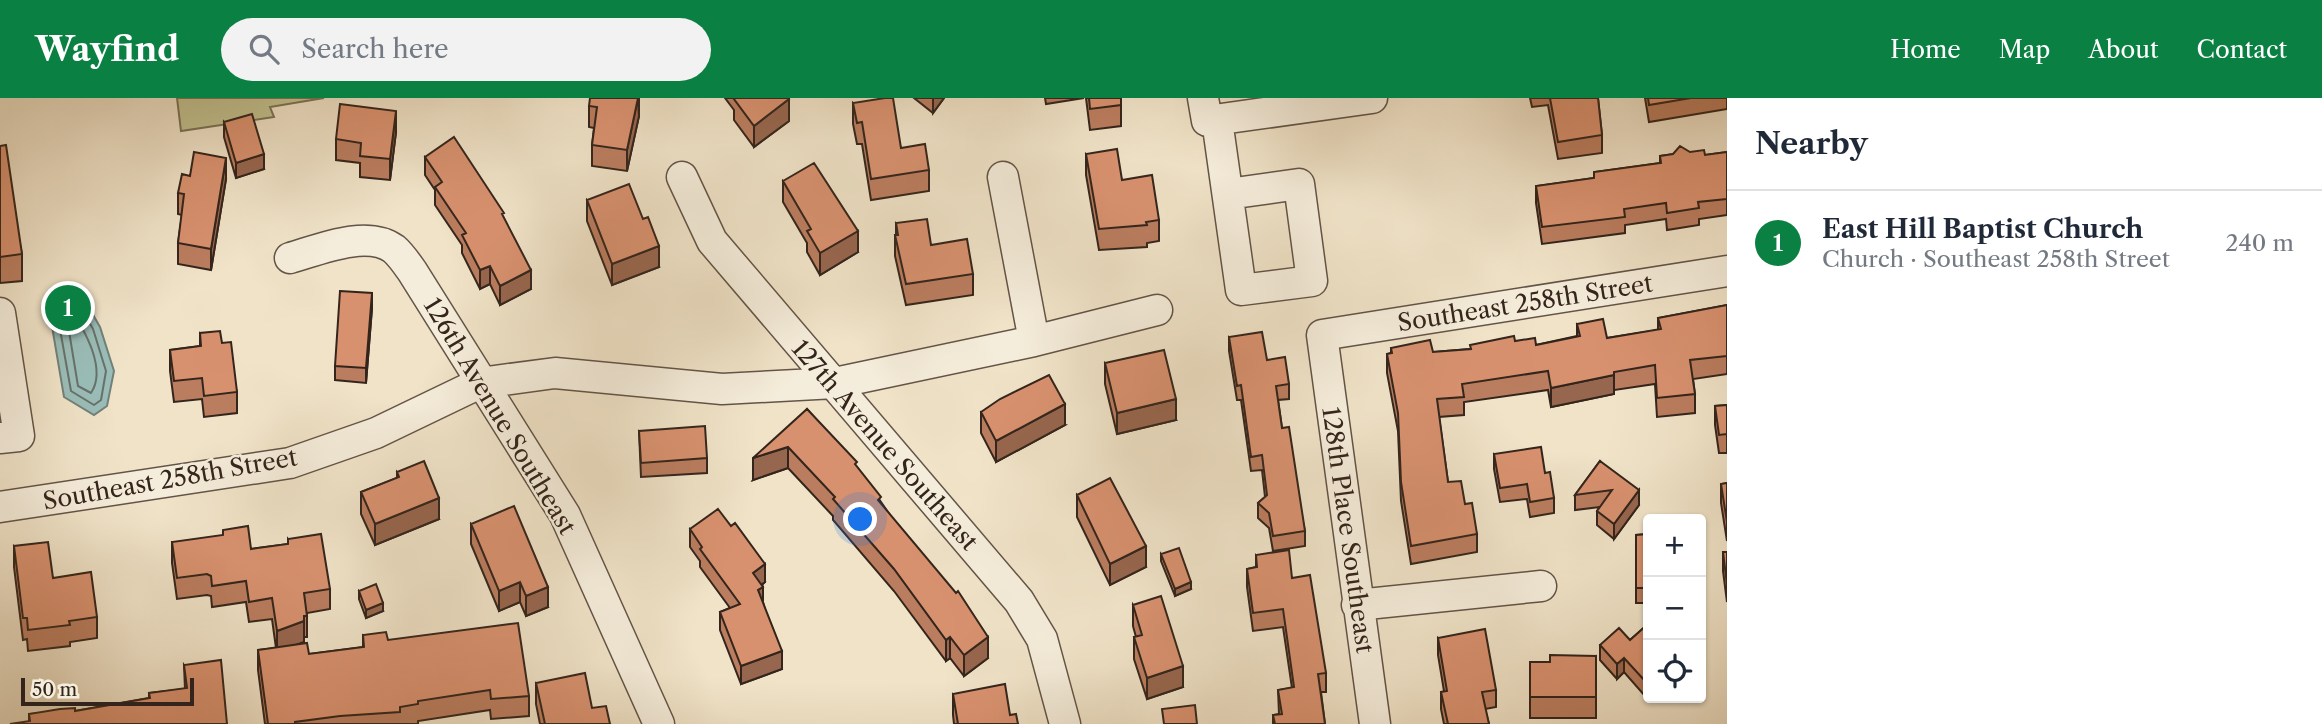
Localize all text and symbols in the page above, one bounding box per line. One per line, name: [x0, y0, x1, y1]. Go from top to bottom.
search box: [221, 18, 711, 81]
text: Wayfind: [35, 29, 179, 70]
icon: search: [245, 30, 283, 68]
text: Search here: [301, 33, 449, 65]
text: Home: [1890, 35, 1961, 64]
text: Map: [1999, 35, 2050, 64]
text: About: [2088, 35, 2159, 64]
text: Contact: [2197, 35, 2287, 64]
text: Nearby: [1755, 125, 1868, 162]
text: East Hill Baptist Church: [1822, 213, 2143, 245]
text: 1: [1773, 229, 1783, 257]
text: 240 m: [2225, 229, 2294, 257]
text: Church · Southeast 258th Street: [1822, 245, 2170, 273]
street label: Southeast 258th Street: [1395, 268, 1655, 337]
pin: 1: [45, 282, 91, 334]
street label: 126th Avenue Southeast: [418, 292, 582, 540]
street label: 127th Avenue Southeast: [786, 334, 984, 556]
street label: 128th Place Southeast: [1316, 405, 1380, 655]
street label: Southeast 258th Street: [41, 442, 300, 516]
your location: [843, 502, 877, 536]
map controls: [1643, 514, 1706, 703]
button: +: [1643, 514, 1706, 577]
button: −: [1643, 577, 1706, 640]
button: locate: [1643, 640, 1706, 703]
scale bar: [21, 675, 194, 707]
text: 50 m: [32, 678, 77, 701]

